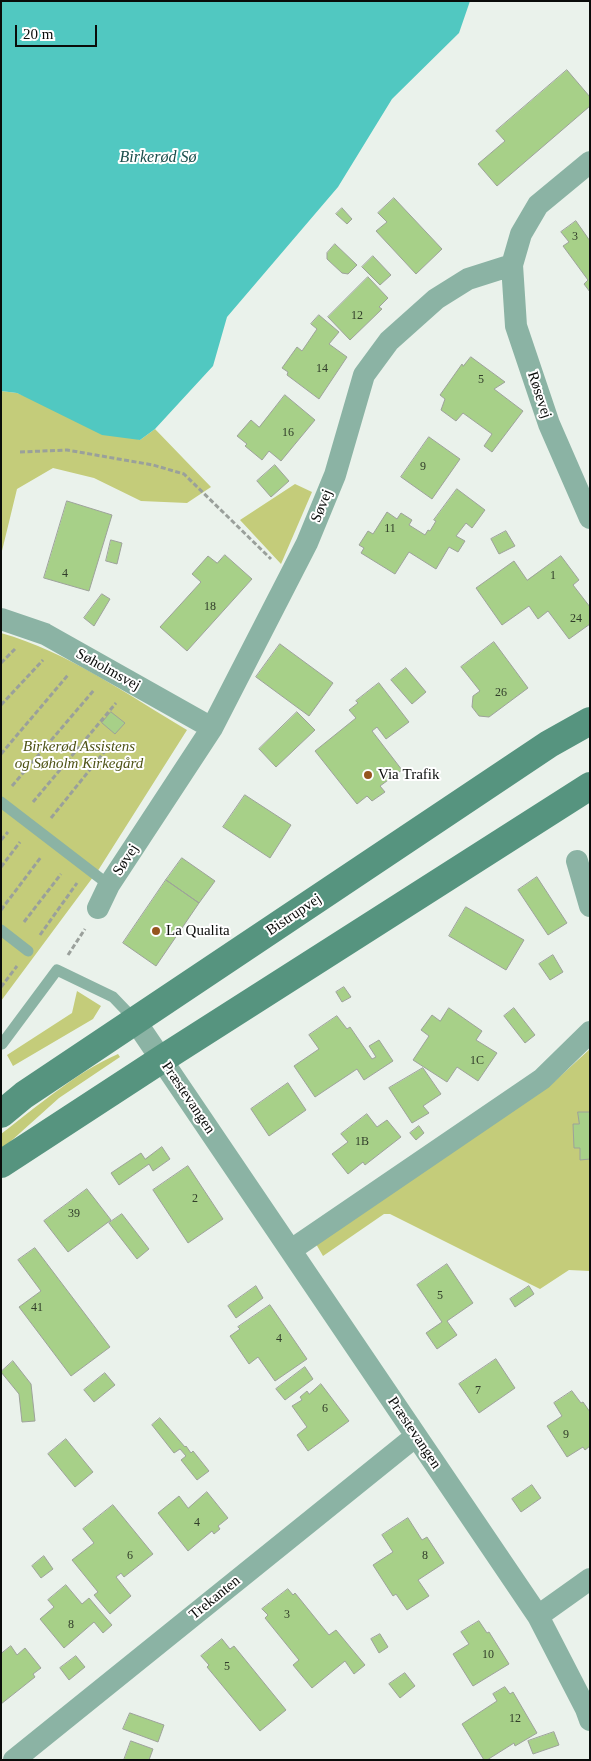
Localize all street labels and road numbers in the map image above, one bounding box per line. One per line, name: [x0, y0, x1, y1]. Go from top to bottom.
street label: Røsevej: [523, 369, 555, 421]
street label: Søvej: [307, 487, 337, 525]
street label: Søholmsvej: [73, 645, 143, 695]
street label: Søvej: [109, 841, 143, 879]
street label: Bistrupvej: [263, 890, 325, 940]
street label: Præstevangen: [157, 1058, 219, 1138]
street label: Præstevangen: [383, 1393, 445, 1473]
street label: Trekanten: [186, 1572, 244, 1624]

